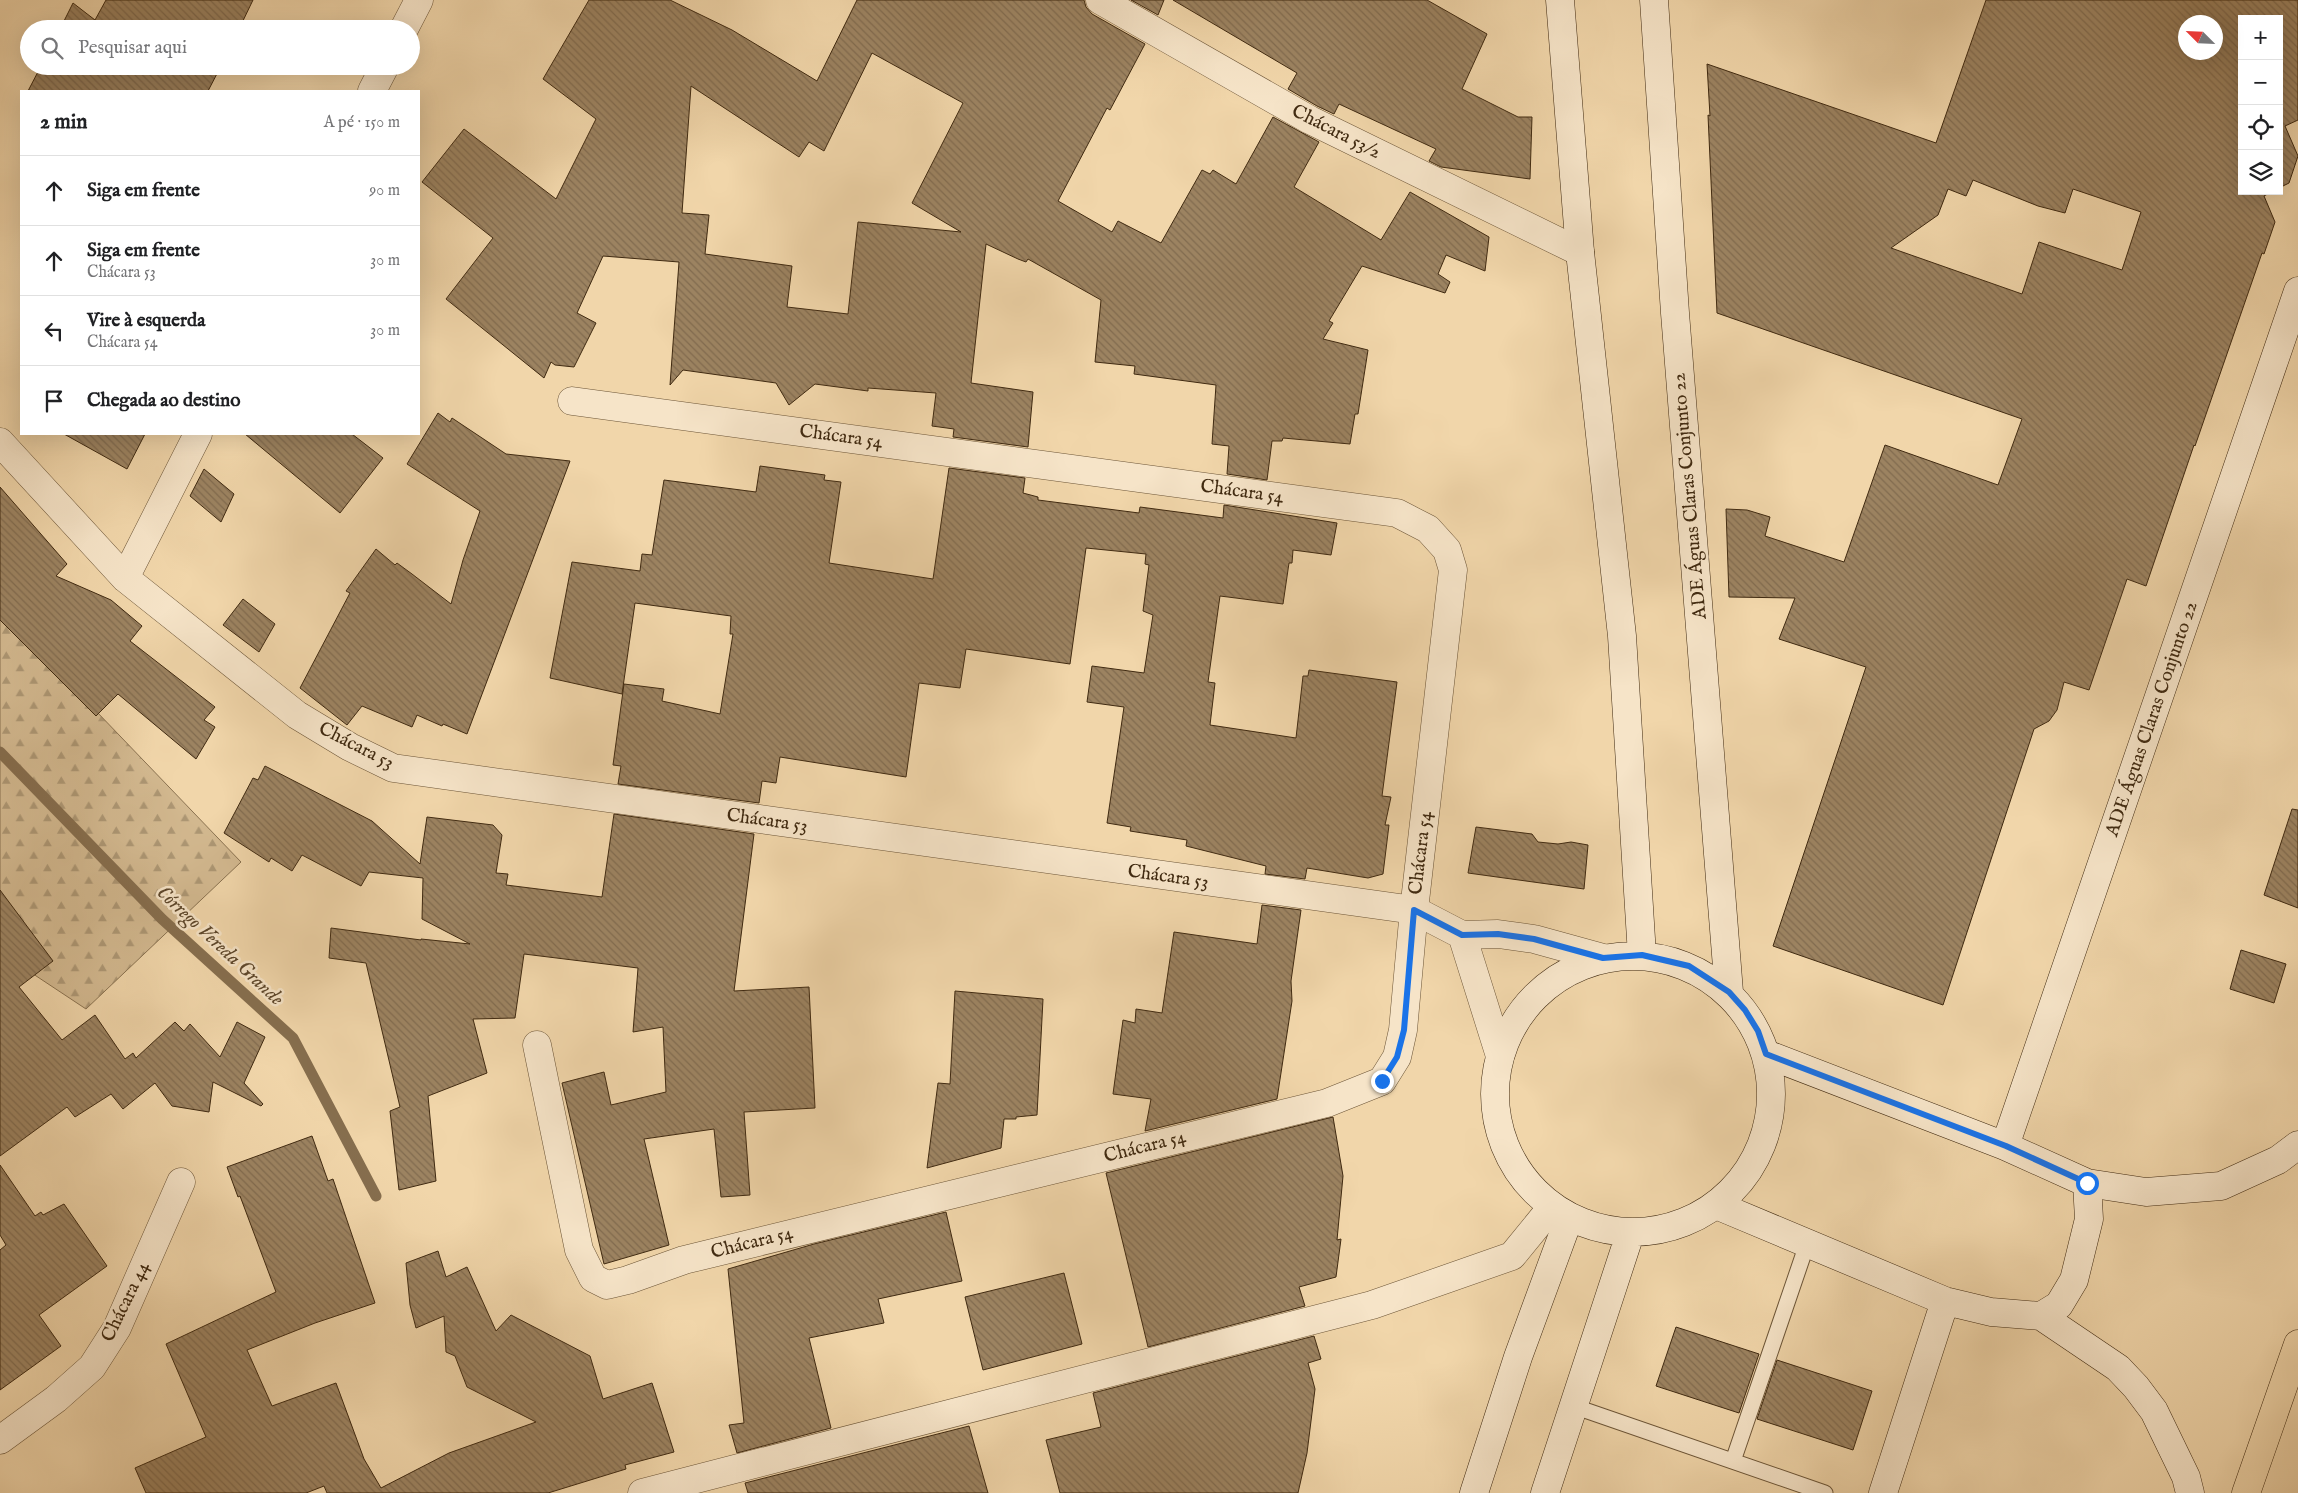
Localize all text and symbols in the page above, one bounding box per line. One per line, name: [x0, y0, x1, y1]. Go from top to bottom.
north arrow: [2178, 15, 2223, 60]
map controls: [2238, 15, 2283, 195]
button: +: [2238, 15, 2283, 60]
search box: [20, 20, 420, 75]
icon: search: [38, 34, 66, 62]
text: Pesquisar aqui: [78, 36, 187, 60]
button: −: [2238, 60, 2283, 105]
street label: Chácara 53/2: [1287, 99, 1385, 165]
button: locate: [2238, 105, 2283, 150]
text: 2 min: [40, 109, 87, 136]
text: A pé · 150 m: [324, 113, 400, 133]
button: layers: [2238, 150, 2283, 195]
icon: ahead: [40, 177, 68, 205]
text: Siga em frente: [87, 179, 200, 203]
text: 90 m: [369, 181, 400, 201]
text: Siga em frente: [87, 239, 200, 263]
icon: ahead: [40, 247, 68, 275]
text: 30 m: [370, 251, 400, 271]
text: Chácara 53: [87, 263, 156, 283]
text: Vire à esquerda: [87, 309, 205, 333]
icon: left: [40, 317, 68, 345]
text: 30 m: [370, 321, 400, 341]
text: Chácara 54: [87, 333, 158, 353]
street label: ADE Águas Claras Conjunto 22: [1666, 372, 1713, 621]
icon: arrive: [40, 387, 68, 415]
text: Chegada ao destino: [87, 389, 240, 413]
street label: Chácara 54: [798, 419, 885, 455]
street label: Chácara 54: [1199, 474, 1286, 510]
street label: ADE Águas Claras Conjunto 22: [2099, 598, 2204, 841]
street label: Chácara 53: [314, 717, 398, 775]
street label: Chácara 53: [725, 803, 809, 839]
street label: Chácara 54: [1404, 809, 1438, 896]
street label: Chácara 53: [1126, 859, 1210, 895]
water label: Córrego Vereda Grande: [151, 881, 289, 1012]
route end: [1371, 1070, 1394, 1093]
street label: Chácara 54: [1101, 1125, 1189, 1169]
route start: [2076, 1172, 2099, 1195]
street label: Chácara 54: [708, 1221, 796, 1265]
street label: Chácara 44: [96, 1257, 156, 1346]

